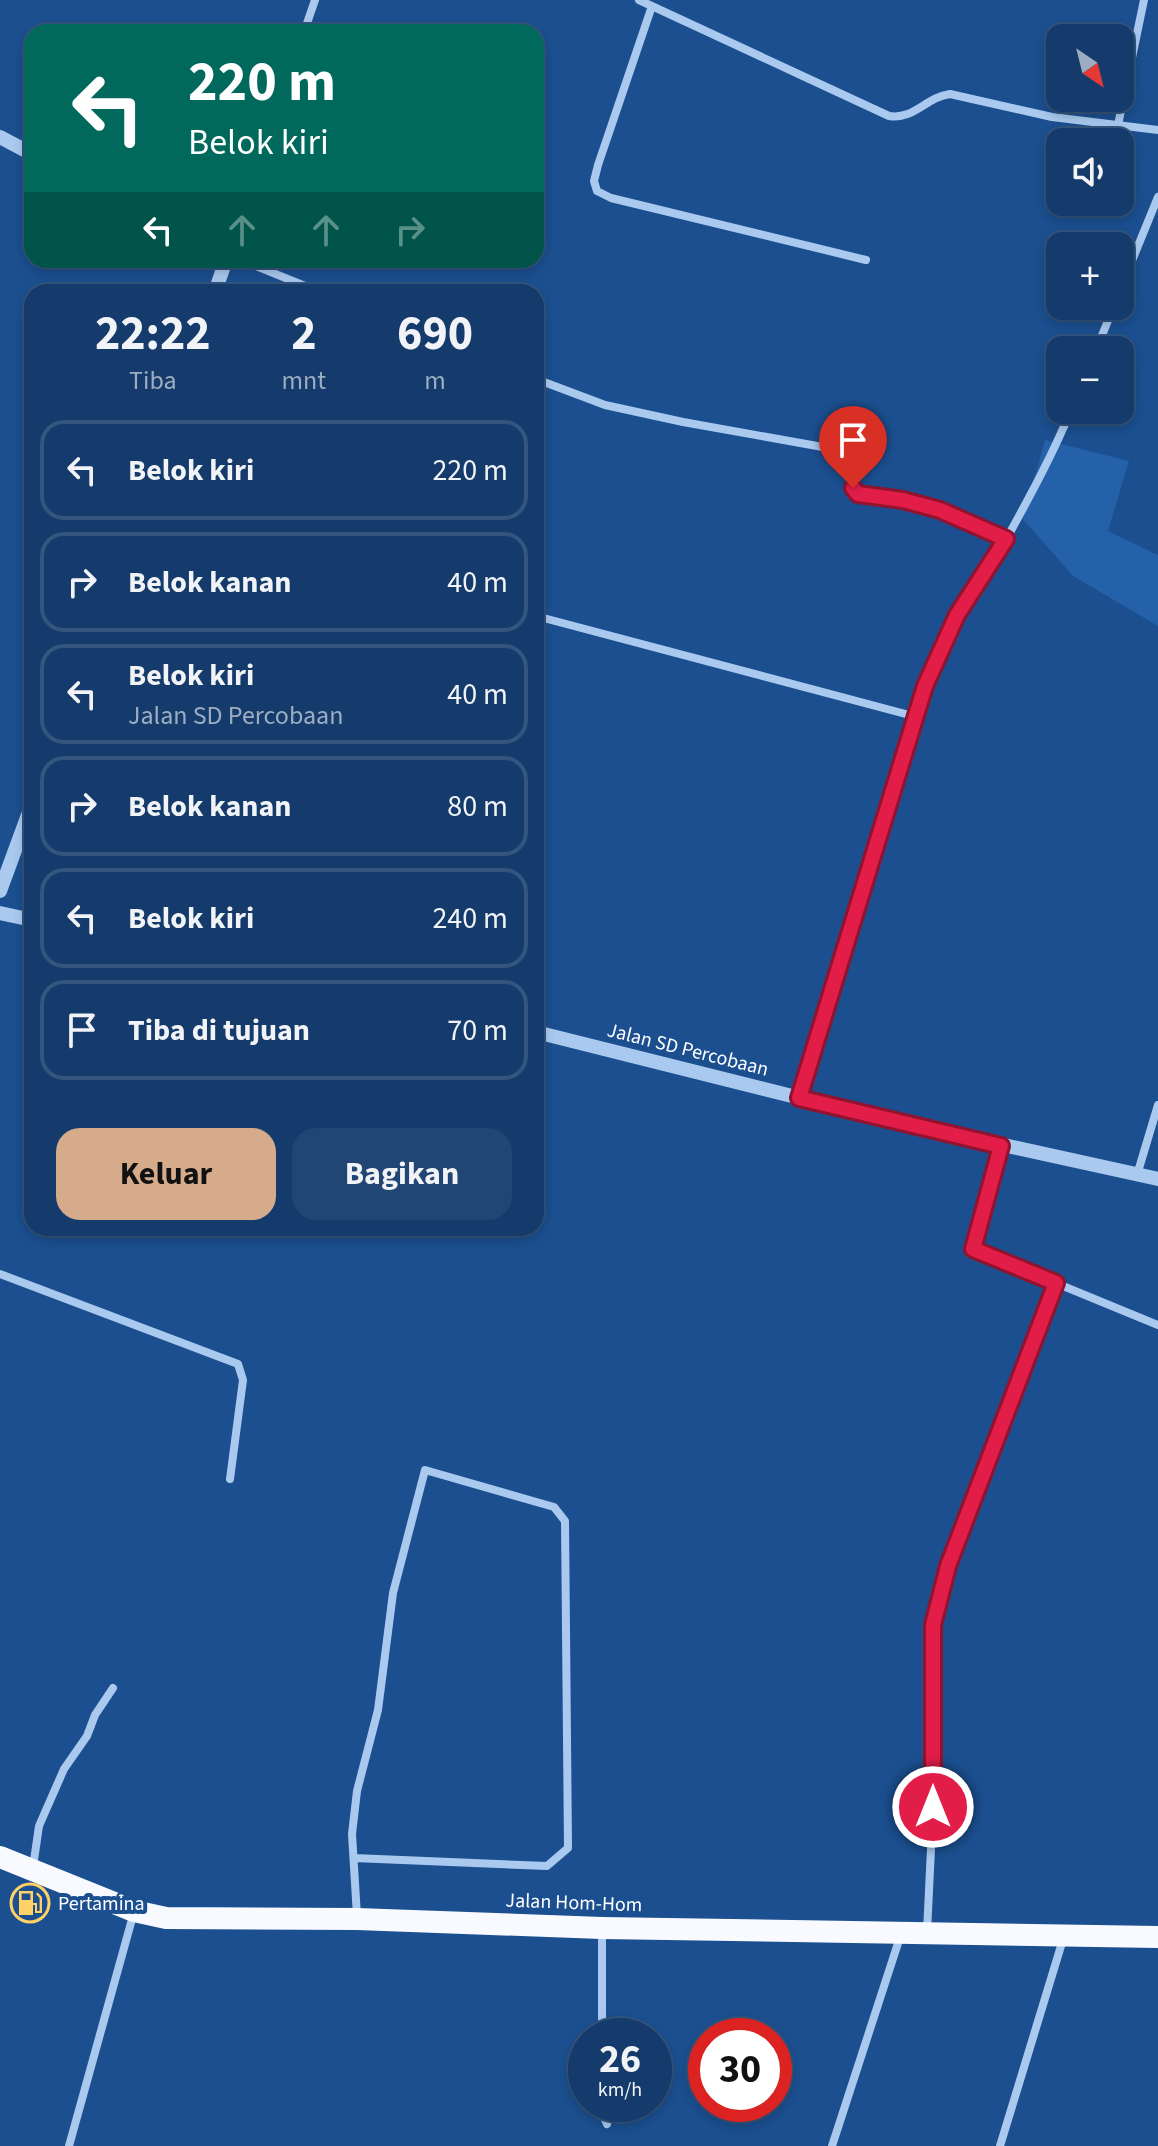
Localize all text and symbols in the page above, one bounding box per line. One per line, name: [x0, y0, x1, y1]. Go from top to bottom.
north arrow: [1046, 24, 1134, 112]
map controls: [1046, 24, 1134, 424]
text: 220 m: [188, 43, 336, 122]
icon: left: [56, 56, 160, 160]
text: Belok kiri: [188, 117, 329, 168]
button: sound: [1046, 128, 1134, 216]
icon: left: [136, 208, 180, 252]
icon: ahead: [220, 208, 264, 252]
icon: ahead: [304, 208, 348, 252]
icon: right: [388, 208, 432, 252]
button: +: [1046, 232, 1134, 320]
text: 22:22: [95, 300, 211, 368]
text: 2: [291, 300, 317, 368]
text: 690: [397, 300, 473, 368]
button: −: [1046, 336, 1134, 424]
text: Tiba: [129, 362, 177, 399]
text: mnt: [282, 362, 326, 399]
text: m: [424, 362, 446, 399]
pin: [819, 406, 887, 488]
icon: arrive: [831, 418, 875, 462]
icon: left: [60, 448, 104, 492]
text: Belok kiri: [128, 449, 254, 492]
text: 220 m: [432, 449, 508, 492]
icon: right: [60, 560, 104, 604]
text: Belok kanan: [128, 561, 291, 604]
text: 40 m: [447, 561, 508, 604]
text: Belok kiri: [128, 654, 254, 697]
icon: left: [60, 672, 104, 716]
text: 40 m: [447, 673, 508, 716]
text: Jalan SD Percobaan: [128, 697, 343, 734]
icon: right: [60, 784, 104, 828]
text: Belok kanan: [128, 785, 291, 828]
text: 80 m: [447, 785, 508, 828]
icon: left: [60, 896, 104, 940]
text: Belok kiri: [128, 897, 254, 940]
text: 240 m: [432, 897, 508, 940]
icon: arrive: [60, 1008, 104, 1052]
text: Tiba di tujuan: [128, 1009, 310, 1052]
text: 70 m: [447, 1009, 508, 1052]
street label: Jalan SD Percobaan: [604, 1016, 772, 1084]
button: Keluar: [56, 1128, 276, 1220]
button: Bagikan: [292, 1128, 512, 1220]
position arrow: [891, 1765, 975, 1849]
fuel station icon: Pertamina: [9, 1882, 51, 1924]
street label: Jalan Hom-Hom: [505, 1887, 643, 1919]
place label: Pertamina: [58, 1890, 145, 1918]
speed limit sign: 30: [688, 2018, 792, 2122]
text: 26: [599, 2031, 641, 2088]
text: km/h: [598, 2076, 642, 2104]

